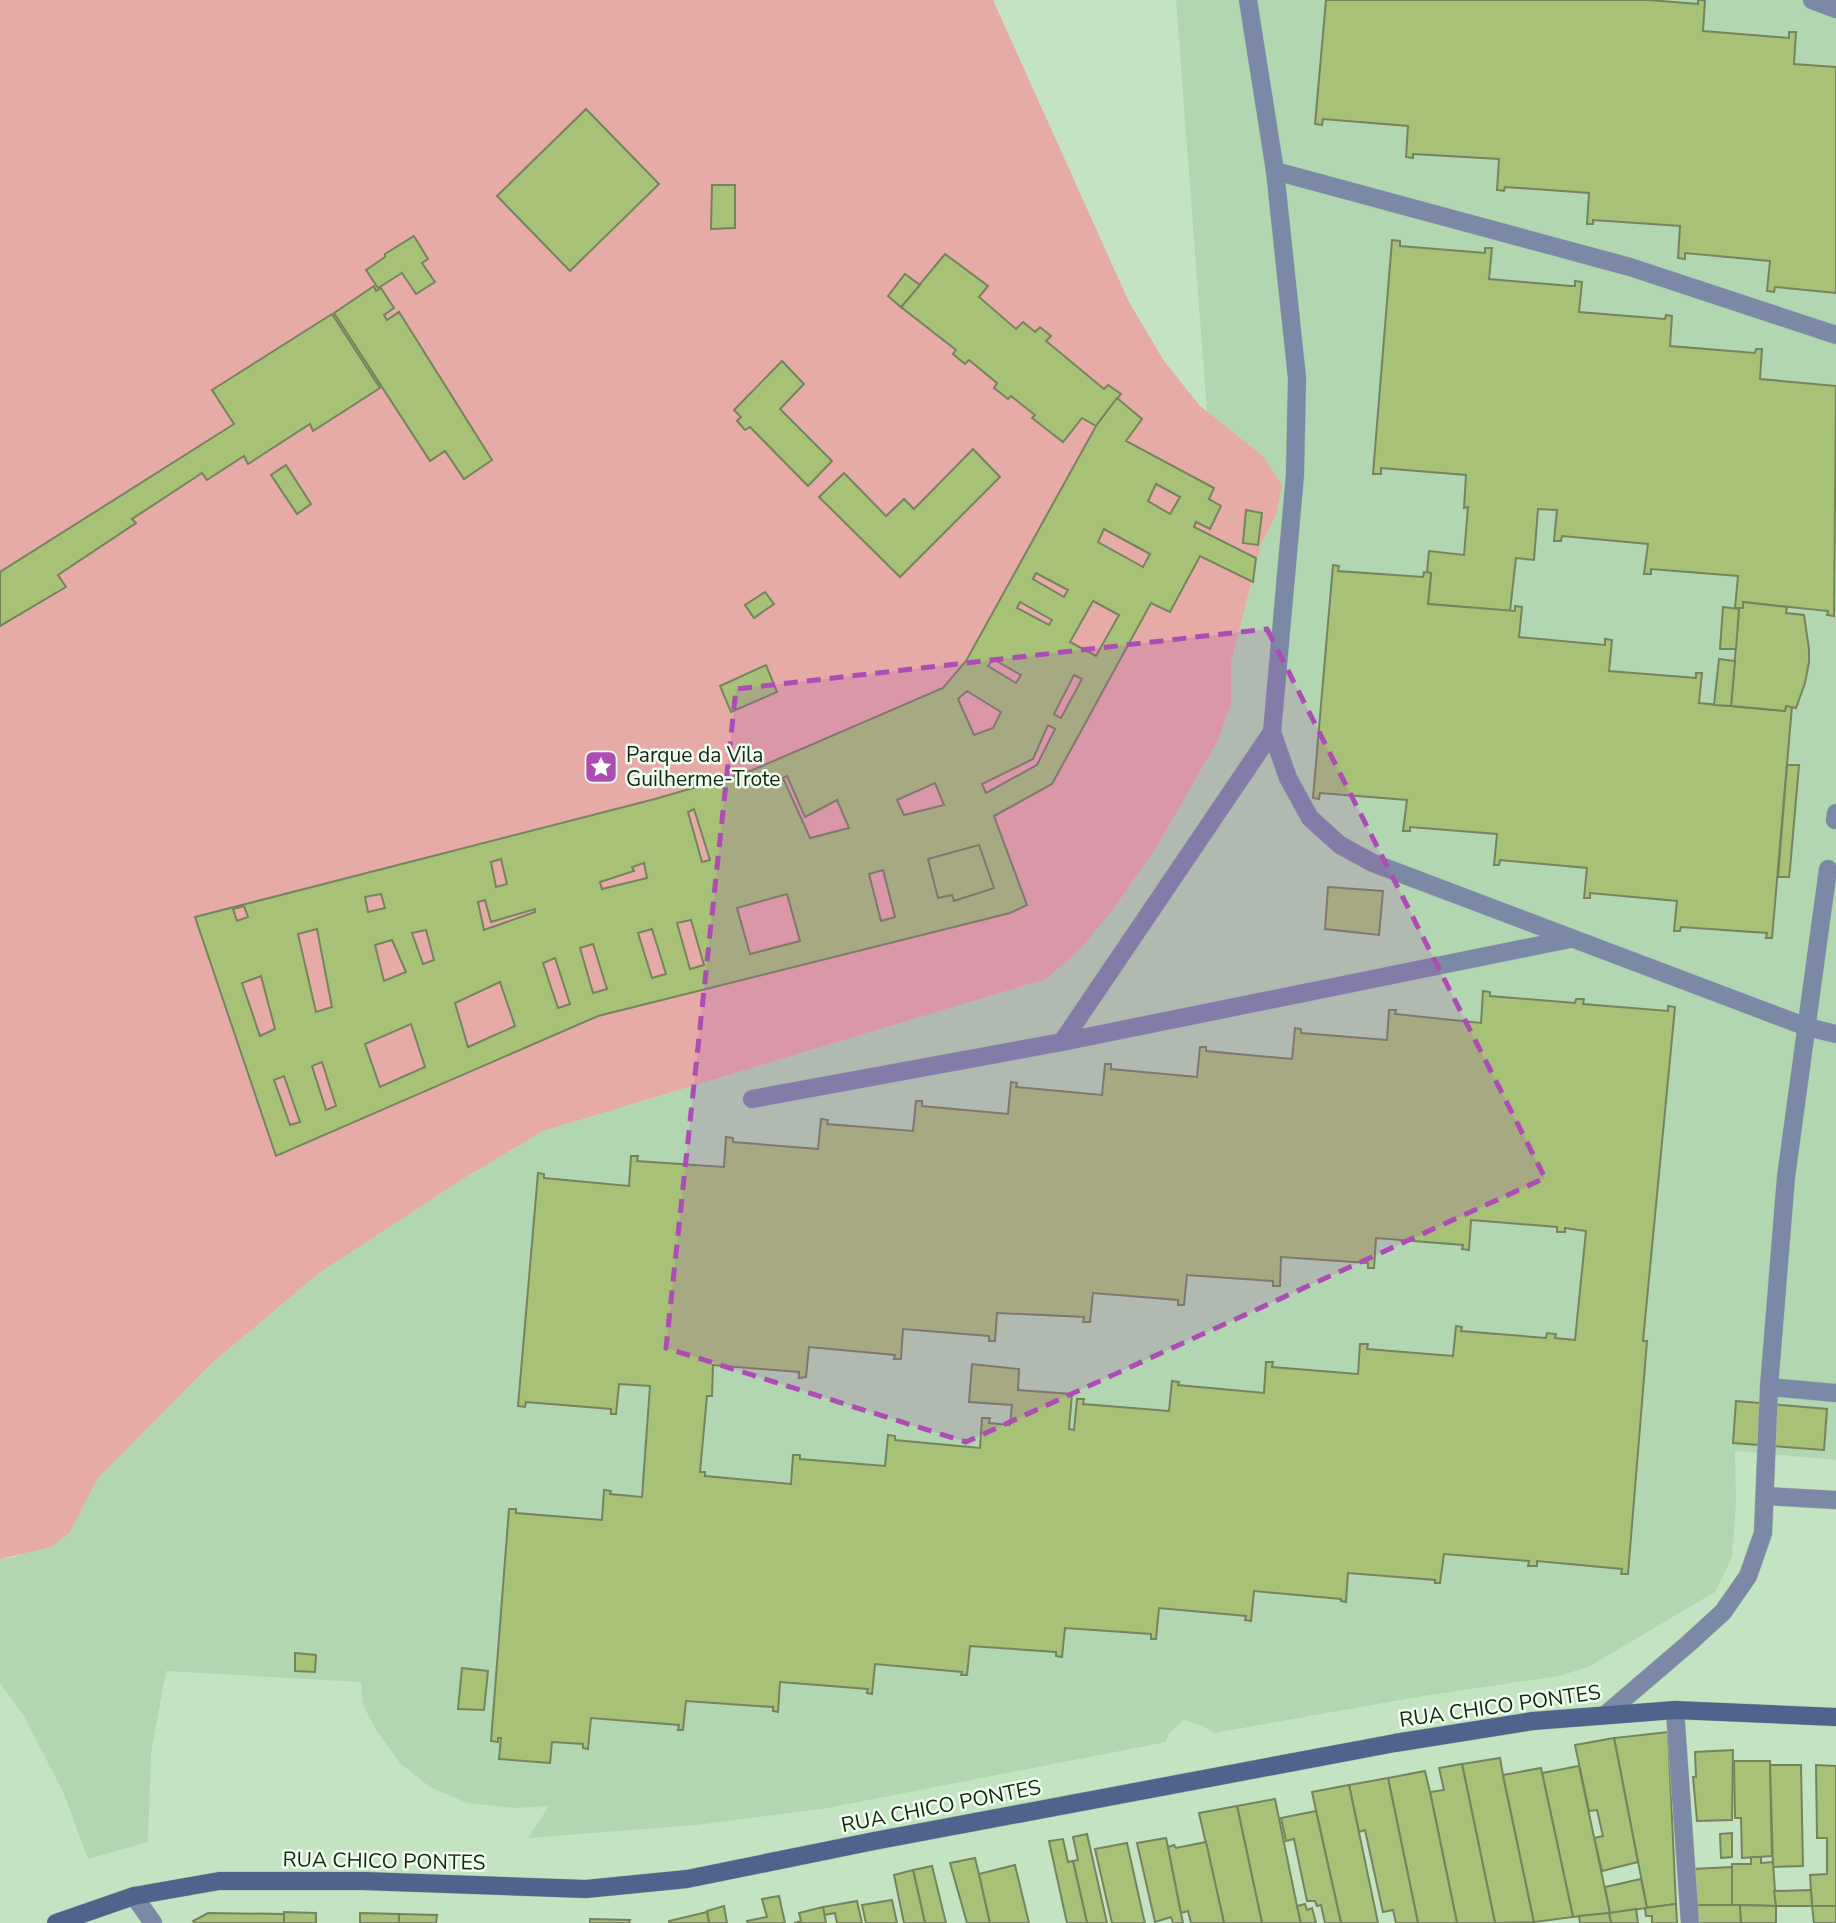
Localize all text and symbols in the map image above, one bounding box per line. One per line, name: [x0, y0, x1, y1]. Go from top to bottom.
place label: Parque da Vila Guilherme-Trote: [626, 741, 780, 793]
place icon: Parque da Vila Guilherme-Trote: [582, 748, 620, 786]
street label: RUA CHICO PONTES: [1398, 1678, 1603, 1734]
street label: RUA CHICO PONTES: [839, 1773, 1043, 1839]
street label: RUA CHICO PONTES: [282, 1845, 486, 1877]

